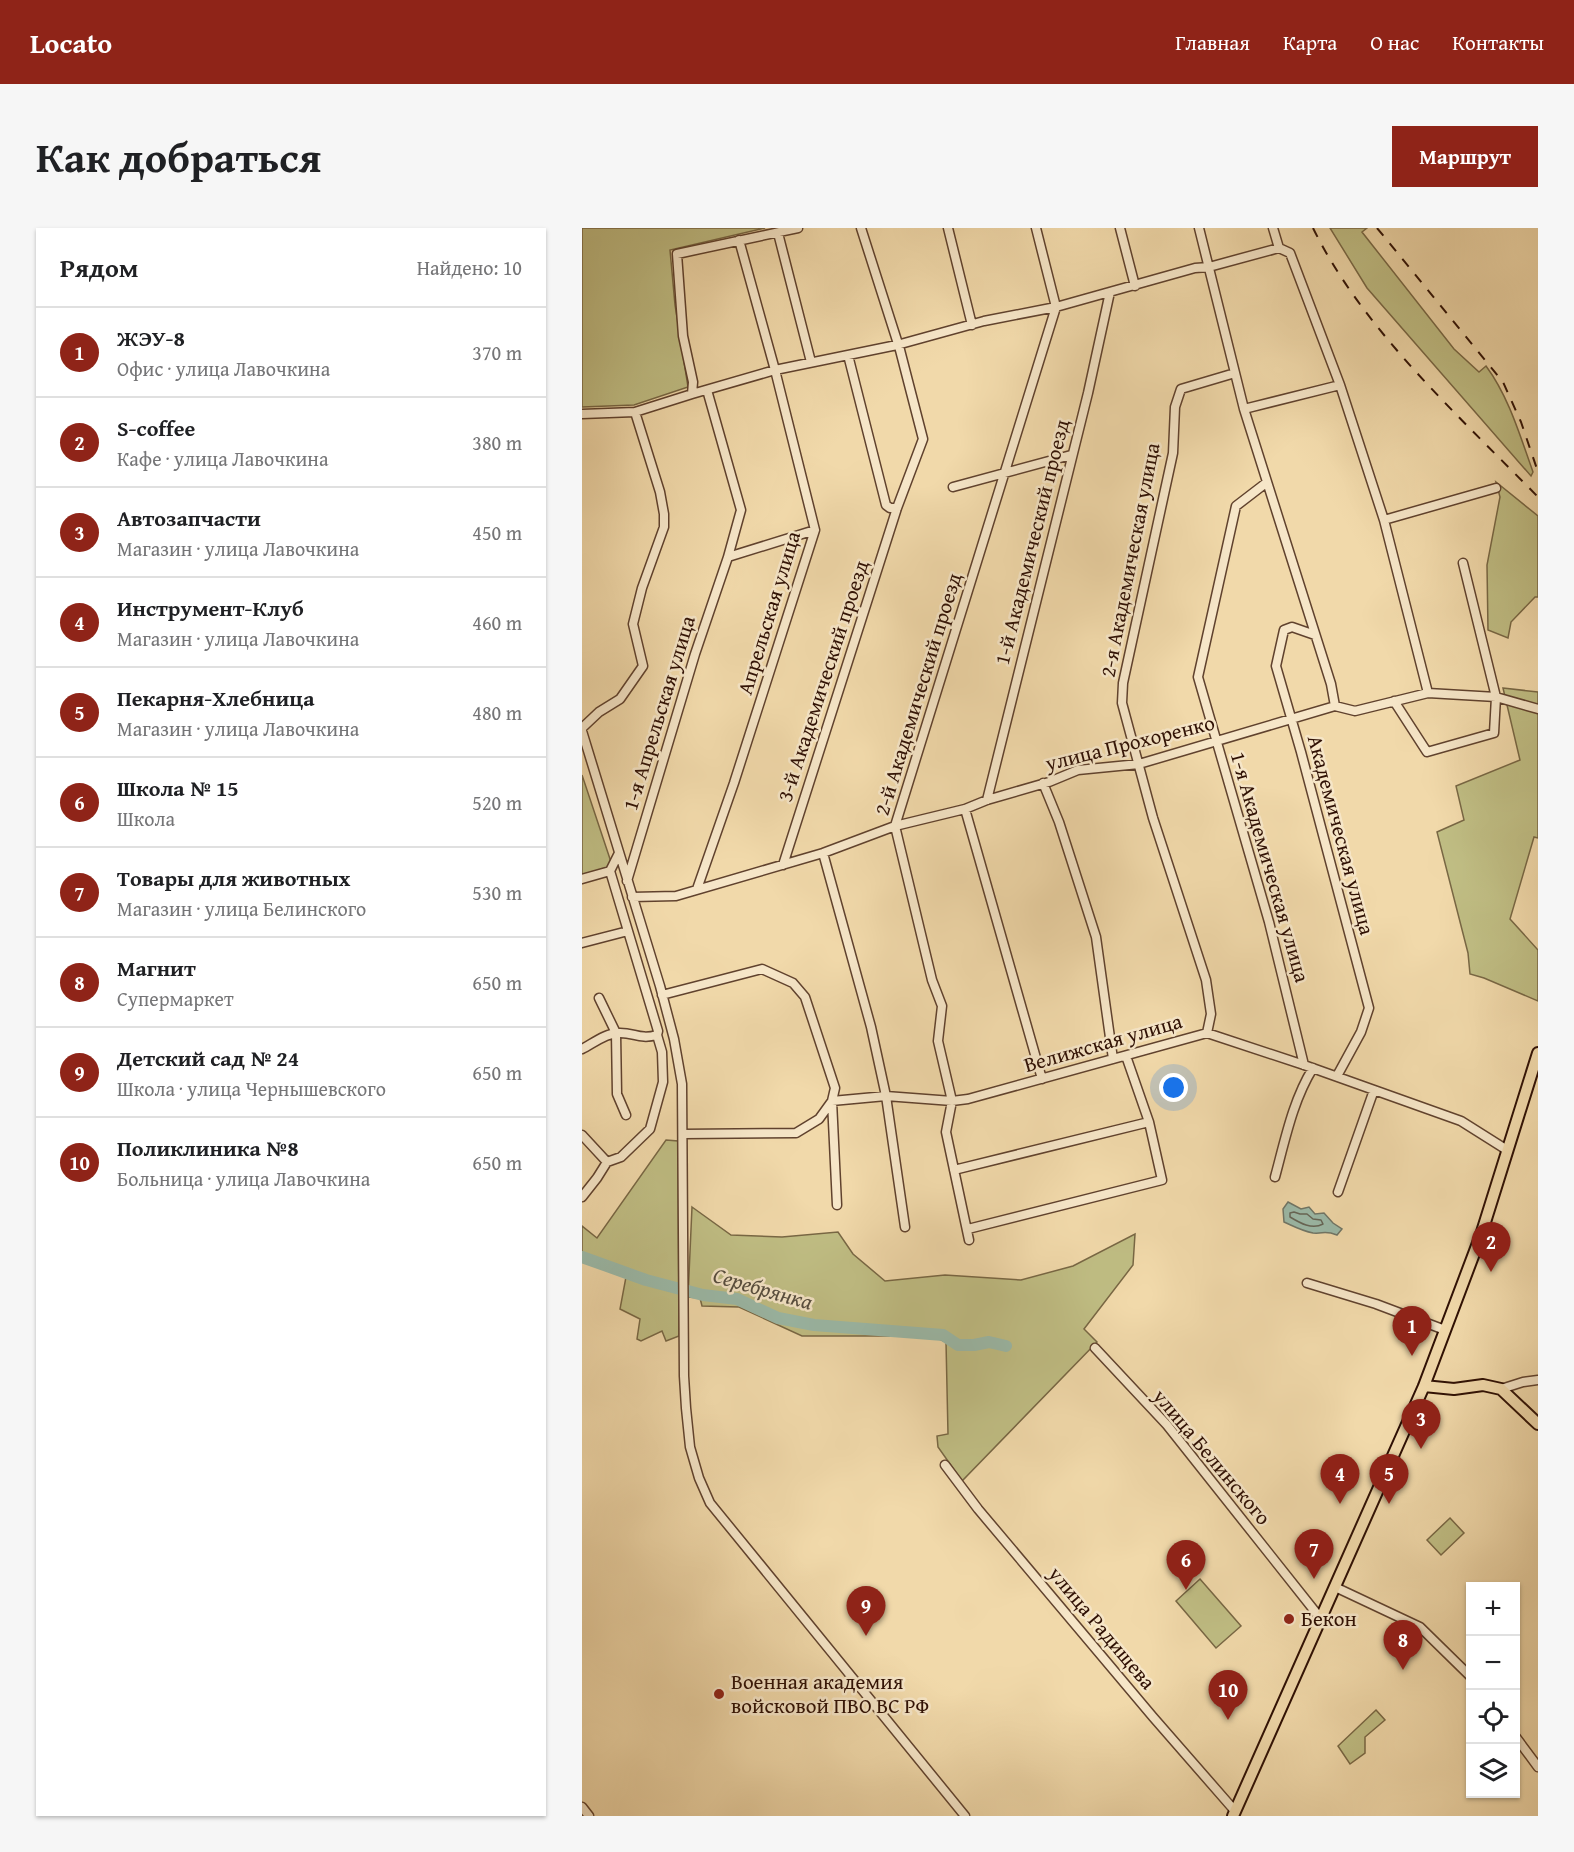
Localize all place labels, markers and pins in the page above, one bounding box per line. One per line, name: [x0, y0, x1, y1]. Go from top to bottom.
pin: 2: [1472, 1222, 1510, 1272]
pin: 1: [1392, 1306, 1432, 1356]
pin: 3: [1402, 1400, 1440, 1449]
pin: 4: [1320, 1454, 1359, 1504]
pin: 5: [1370, 1454, 1408, 1504]
pin: 7: [1294, 1530, 1334, 1579]
pin: 6: [1166, 1540, 1206, 1590]
pin: 9: [846, 1586, 886, 1636]
place label: Бекон: [1301, 1603, 1357, 1634]
marker: Бекон: [1282, 1612, 1296, 1626]
pin: 8: [1384, 1620, 1422, 1670]
place label: Военная академия войсковой ПВО ВС РФ: [731, 1666, 929, 1721]
pin: 10: [1208, 1670, 1248, 1720]
marker: Военная академия войсковой ПВО ВС РФ: [712, 1687, 726, 1701]

